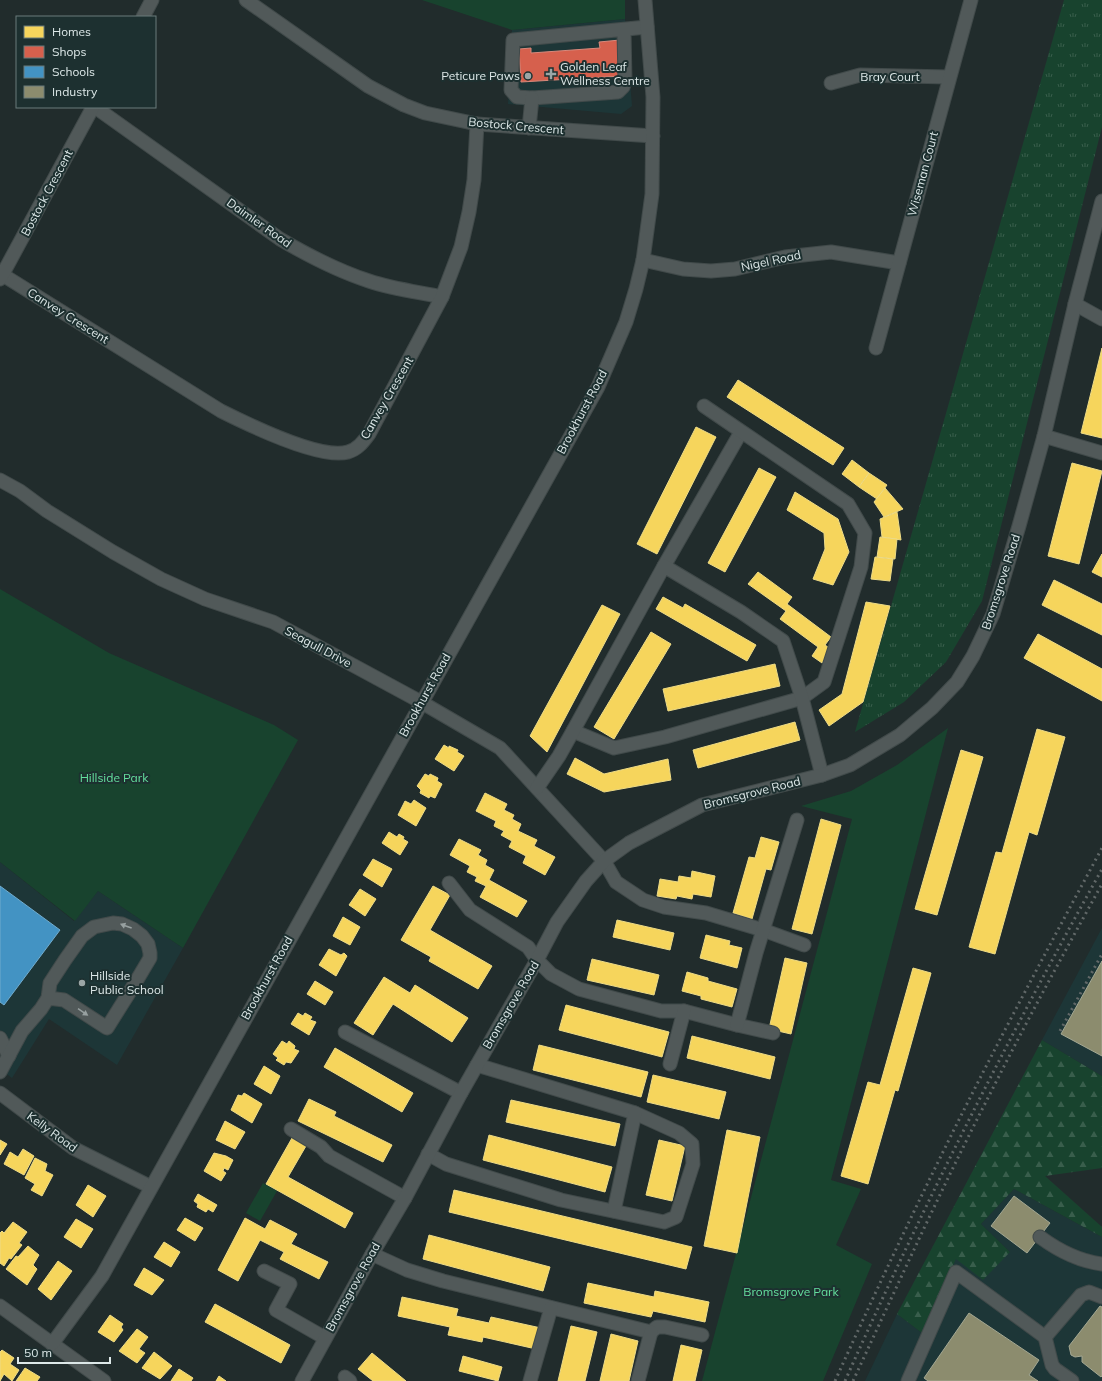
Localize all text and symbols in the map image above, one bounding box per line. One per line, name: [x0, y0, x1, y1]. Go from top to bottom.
legend: [16, 16, 156, 108]
text: Homes: [52, 24, 91, 39]
text: Shops: [52, 44, 87, 59]
place label: Golden Leaf Wellness Centre: [560, 59, 650, 88]
text: Schools: [52, 64, 95, 79]
place label: Peticure Paws: [441, 68, 520, 83]
marker: Golden Leaf Wellness Centre: [545, 68, 557, 80]
street label: Bray Court: [860, 69, 920, 84]
marker: Peticure Paws: [523, 71, 533, 81]
text: Industry: [52, 84, 98, 99]
street label: Bostock Crescent: [468, 114, 564, 137]
street label: Wiseman Court: [904, 130, 941, 218]
street label: Bostock Crescent: [17, 147, 76, 239]
street label: Daimler Road: [224, 195, 295, 250]
street label: Nigel Road: [740, 247, 802, 274]
street label: Canvey Crescent: [25, 285, 112, 347]
street label: Canvey Crescent: [357, 354, 416, 442]
street label: Brookhurst Road: [553, 367, 610, 456]
street label: Bromsgrove Road: [978, 532, 1023, 631]
street label: Seagull Drive: [282, 623, 354, 670]
street label: Brookhurst Road: [395, 650, 454, 739]
park label: Hillside Park: [80, 770, 149, 785]
street label: Bromsgrove Road: [702, 773, 802, 812]
one-way arrow: [119, 923, 131, 929]
street label: Brookhurst Road: [237, 933, 296, 1022]
street label: Bromsgrove Road: [479, 958, 542, 1052]
place label: Hillside Public School: [90, 968, 164, 997]
marker: Hillside Public School: [77, 978, 87, 988]
one-way arrow: [77, 1008, 88, 1016]
street label: Kelly Road: [24, 1108, 80, 1155]
street label: Bromsgrove Road: [322, 1240, 383, 1334]
park label: Bromsgrove Park: [743, 1284, 839, 1299]
scale bar: [18, 1339, 110, 1365]
text: 50 m: [24, 1345, 52, 1360]

